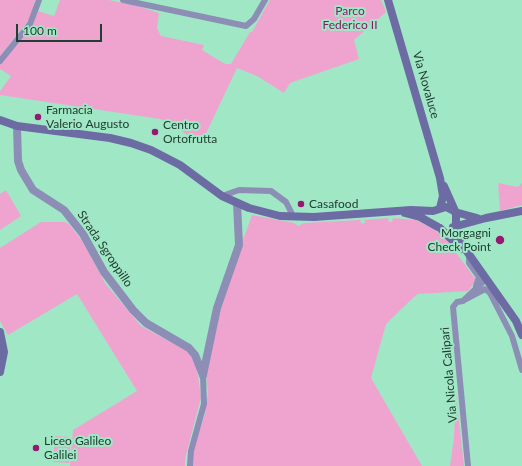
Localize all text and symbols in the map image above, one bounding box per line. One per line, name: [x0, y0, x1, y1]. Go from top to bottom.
park label: Parco Federico II: [322, 4, 378, 32]
scale bar: [18, 16, 104, 42]
text: 100 m: [23, 23, 57, 38]
street label: Via Novaluce: [410, 50, 442, 120]
place label: Farmacia Valerio Augusto: [46, 103, 129, 131]
marker: Farmacia Valerio Augusto: [33, 112, 43, 122]
place label: Centro Ortofrutta: [163, 118, 217, 146]
marker: Centro Ortofrutta: [150, 127, 160, 137]
place label: Casafood: [309, 197, 358, 211]
marker: Casafood: [296, 199, 306, 209]
street label: Strada Sgroppillo: [74, 208, 136, 290]
place label: Morgagni Check Point: [428, 226, 491, 254]
marker: Morgagni Check Point: [494, 234, 506, 246]
street label: Via Nicola Calipari: [438, 327, 460, 423]
place label: Liceo Galileo Galilei: [44, 434, 111, 462]
marker: Liceo Galileo Galilei: [31, 443, 41, 453]

